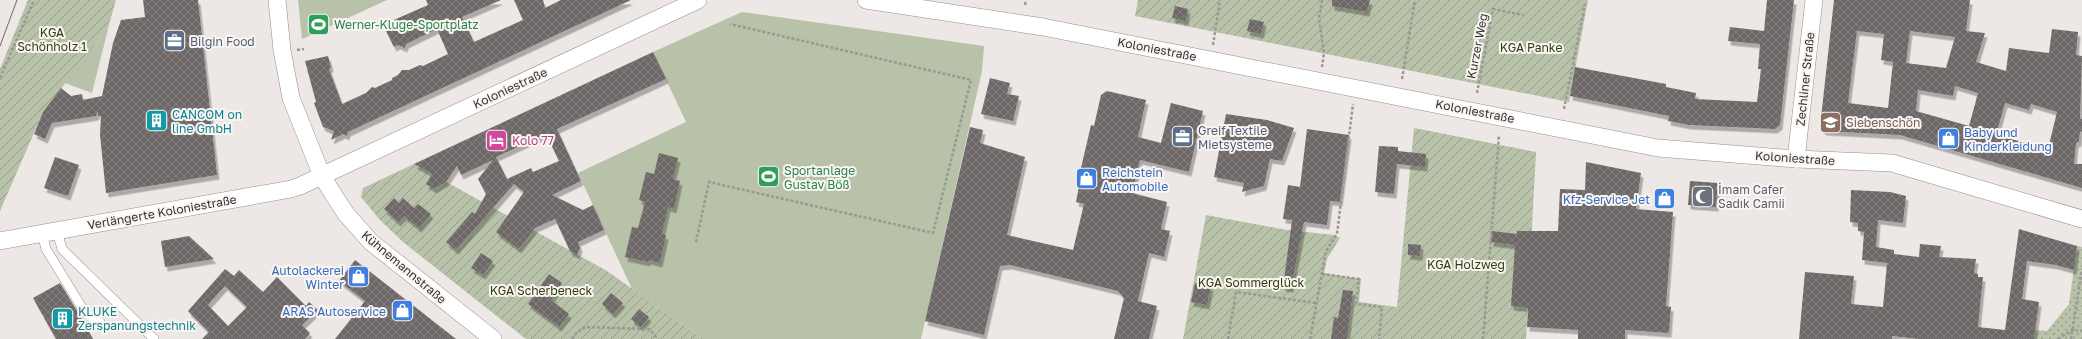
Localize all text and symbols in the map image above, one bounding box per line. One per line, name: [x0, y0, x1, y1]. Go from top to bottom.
sports icon: Werner-Kluge-Sportplatz: [305, 11, 331, 37]
street label: Kurzer Weg: [1463, 12, 1491, 80]
place label: Werner-Kluge-Sportplatz: [334, 17, 479, 32]
park label: KGA Schönholz 1: [17, 25, 87, 54]
office icon: Bilgin Food: [162, 28, 188, 54]
street label: Zechliner Straße: [1793, 31, 1817, 127]
place label: Bilgin Food: [190, 34, 255, 49]
street label: Koloniestraße: [1116, 34, 1198, 64]
park label: KGA Panke: [1500, 40, 1562, 55]
street label: Koloniestraße: [471, 64, 550, 112]
street label: Koloniestraße: [1434, 96, 1516, 126]
place label: CANCOM on line GmbH: [172, 107, 242, 136]
building icon: CANCOM on line GmbH: [143, 108, 169, 134]
school or university icon: Siebenschön: [1818, 109, 1844, 135]
place label: Siebenschön: [1846, 115, 1920, 130]
place label: Greif Textile Mietsysteme: [1198, 123, 1272, 152]
office icon: Greif Textile Mietsysteme: [1170, 124, 1196, 150]
place label: Baby und Kinderkleidung: [1964, 125, 2052, 154]
shop icon: Baby und Kinderkleidung: [1936, 126, 1962, 152]
hotel icon: Kolo 77: [484, 127, 510, 153]
place label: Kolo 77: [512, 133, 554, 148]
street label: Koloniestraße: [1755, 148, 1836, 168]
place label: Sportanlage Gustav Böß: [784, 163, 855, 192]
sports icon: Sportanlage Gustav Böß: [756, 164, 782, 190]
place label: Reichstein Automobile: [1102, 165, 1168, 194]
shop icon: Reichstein Automobile: [1073, 166, 1099, 192]
place label: İmam Cafer Sadık Camii: [1718, 182, 1785, 211]
mosque icon: İmam Cafer Sadık Camii: [1690, 183, 1716, 209]
shop icon: Kfz-Service Jet: [1652, 186, 1678, 212]
street label: Verlängerte Koloniestraße: [86, 191, 238, 233]
place label: Kfz-Service Jet: [1563, 192, 1650, 207]
street label: Kühnemannstraße: [359, 227, 449, 307]
park label: KGA Holzweg: [1427, 257, 1505, 272]
place label: Autolackerei Winter: [272, 263, 344, 292]
shop icon: Autolackerei Winter: [346, 264, 372, 290]
park label: KGA Sommerglück: [1198, 275, 1305, 290]
park label: KGA Scherbeneck: [490, 283, 592, 298]
shop icon: ARAS Autoservice: [389, 298, 415, 324]
place label: KLUKE Zerspanungstechnik: [78, 304, 196, 333]
place label: ARAS Autoservice: [282, 304, 386, 319]
building icon: KLUKE Zerspanungstechnik: [50, 305, 76, 331]

